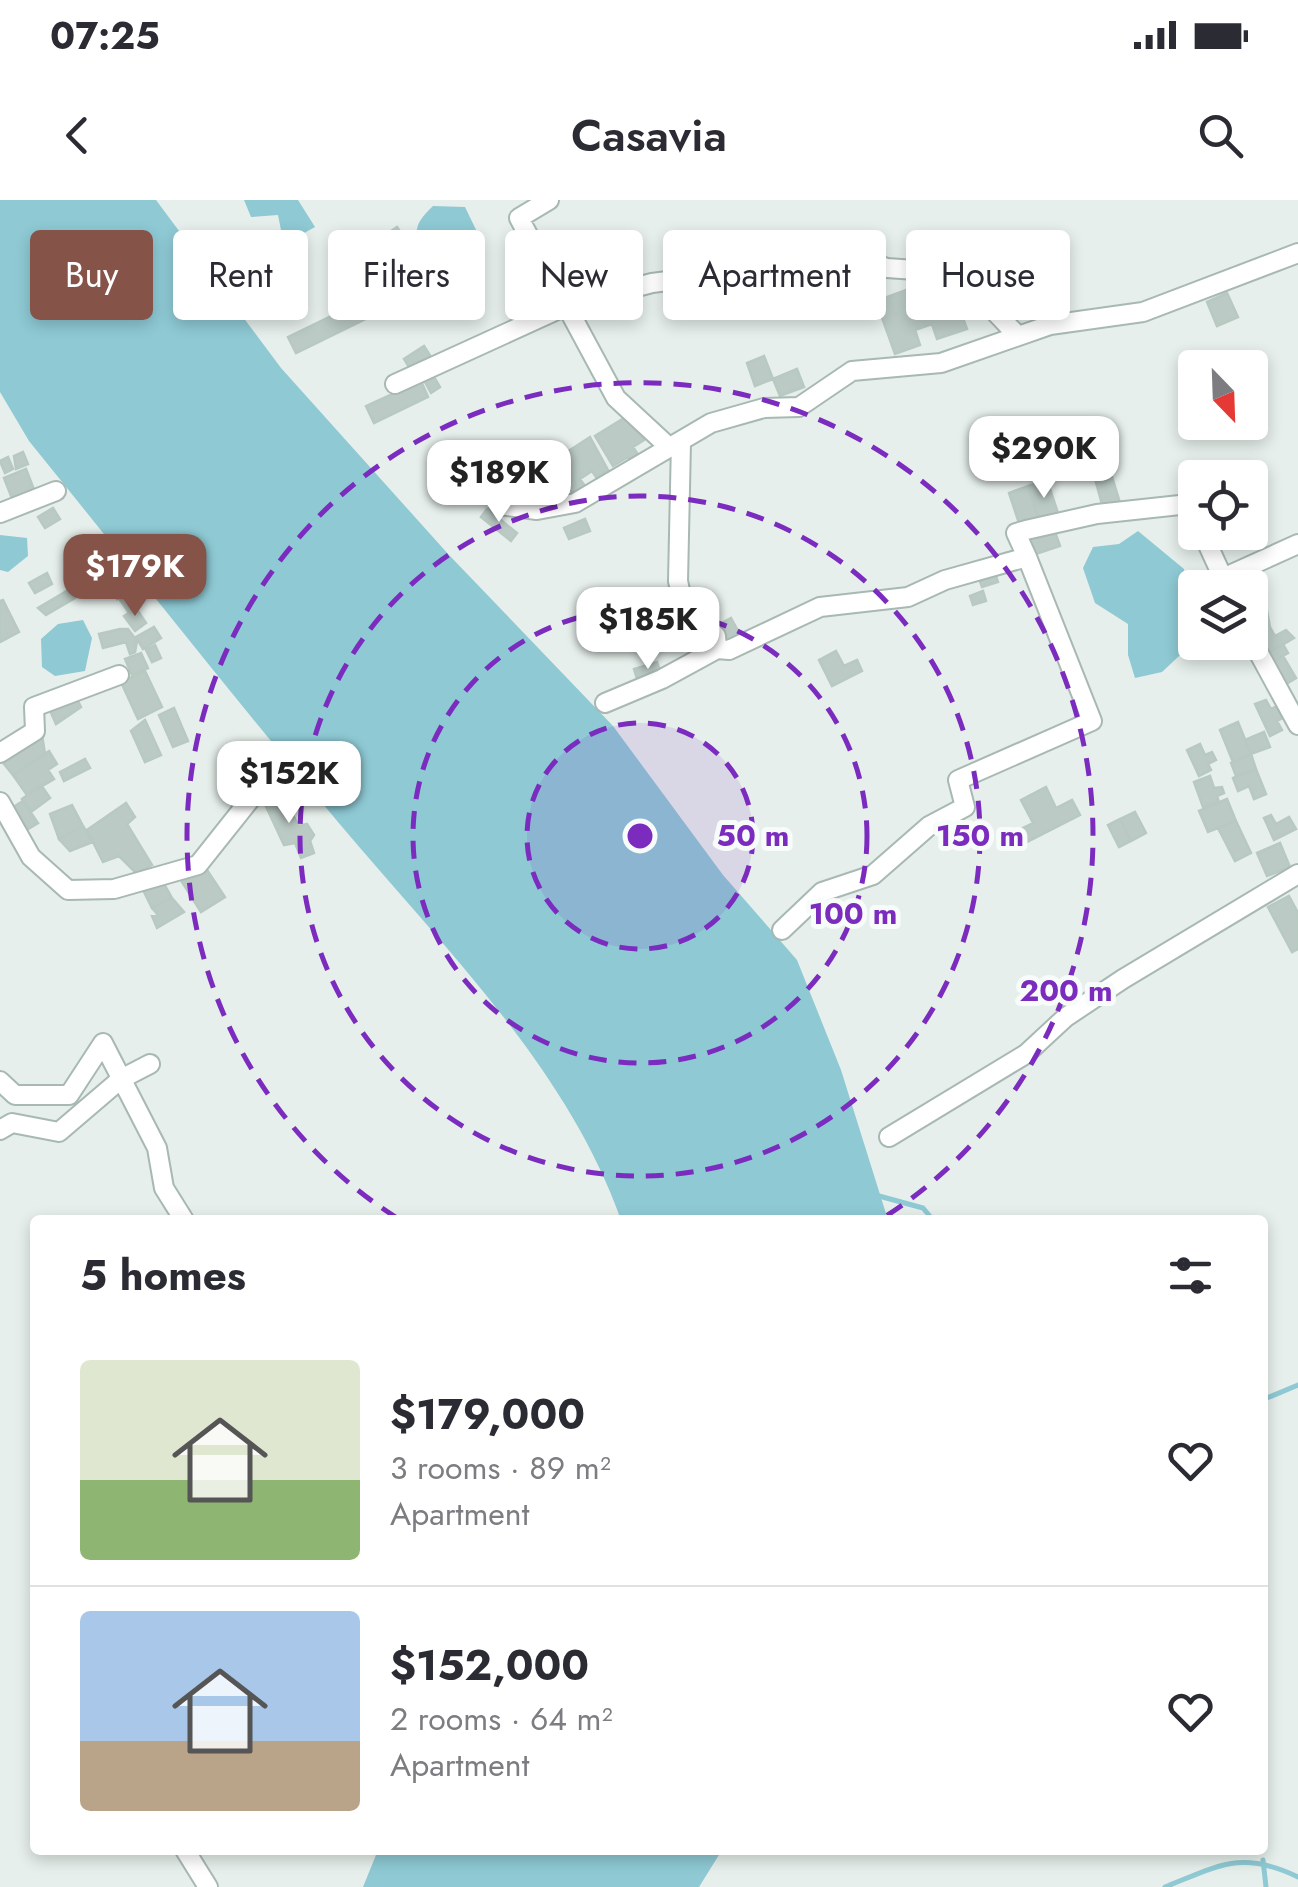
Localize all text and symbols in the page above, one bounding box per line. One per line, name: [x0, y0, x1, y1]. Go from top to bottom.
text: 07:25: [50, 8, 160, 63]
text: Casavia: [571, 103, 727, 168]
icon: back: [50, 108, 105, 163]
icon: search: [1193, 108, 1248, 163]
chip: Buy: [30, 230, 153, 320]
chip: Rent: [173, 230, 308, 320]
chip: Filters: [328, 230, 485, 320]
chip: New: [505, 230, 643, 320]
chip: Apartment: [663, 230, 886, 320]
chip: House: [906, 230, 1070, 320]
north arrow: [1178, 350, 1268, 440]
map controls: [1178, 350, 1268, 660]
pin: $290K: [974, 416, 1114, 501]
text: $290K: [991, 425, 1097, 471]
pin: $189K: [429, 440, 569, 525]
text: $189K: [449, 449, 549, 495]
button: locate: [1178, 460, 1268, 550]
pin: $179K: [65, 534, 205, 619]
text: $179K: [85, 543, 185, 589]
button: layers: [1178, 570, 1268, 660]
pin: $185K: [578, 587, 718, 672]
text: $185K: [598, 596, 698, 642]
pin: $152K: [219, 741, 359, 826]
text: $152K: [239, 750, 339, 796]
text: 50 m: [717, 814, 789, 857]
text: 150 m: [936, 814, 1024, 857]
centre of rings: [622, 818, 658, 854]
text: 100 m: [809, 892, 897, 935]
text: 200 m: [1020, 969, 1113, 1012]
text: 5 homes: [80, 1245, 246, 1306]
icon: filters: [1163, 1248, 1218, 1303]
text: $179,000: [390, 1384, 585, 1445]
icon: home: [160, 1400, 280, 1520]
icon: heart: [1163, 1433, 1218, 1488]
text: 3 rooms · 89 m²: [390, 1445, 611, 1491]
text: Apartment: [390, 1491, 529, 1537]
text: $152,000: [390, 1635, 589, 1696]
icon: home: [160, 1651, 280, 1771]
icon: heart: [1163, 1684, 1218, 1739]
text: 2 rooms · 64 m²: [390, 1696, 613, 1742]
text: Apartment: [390, 1742, 529, 1788]

